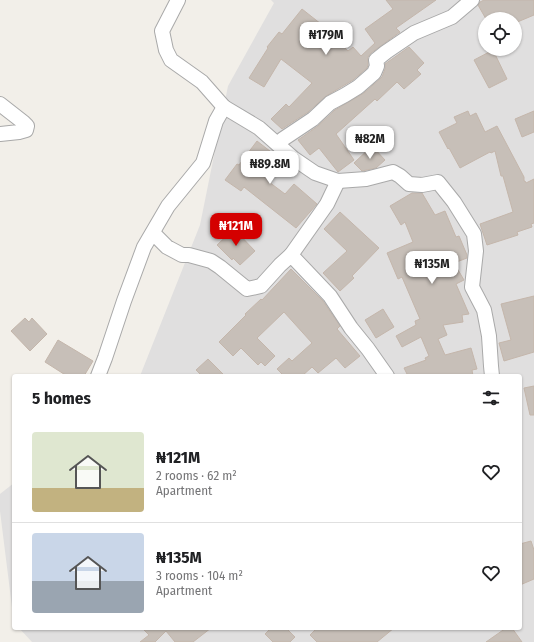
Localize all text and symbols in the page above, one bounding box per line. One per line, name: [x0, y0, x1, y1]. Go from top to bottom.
map controls: [478, 12, 522, 56]
button: locate: [478, 12, 522, 56]
pin: ₦179M: [298, 22, 354, 56]
text: ₦179M: [309, 27, 343, 42]
pin: ₦82M: [346, 126, 394, 160]
text: ₦82M: [355, 131, 385, 146]
pin: ₦89.8M: [237, 151, 303, 185]
text: ₦89.8M: [250, 156, 290, 171]
pin: ₦121M: [208, 213, 264, 247]
text: ₦121M: [219, 218, 253, 233]
pin: ₦135M: [404, 251, 460, 285]
text: ₦135M: [414, 256, 450, 271]
icon: filters: [480, 387, 502, 409]
text: 5 homes: [32, 388, 91, 409]
text: ₦121M: [156, 447, 200, 468]
icon: home: [64, 448, 112, 496]
icon: heart: [480, 461, 502, 483]
text: 2 rooms · 62 m²: [156, 468, 237, 483]
text: Apartment: [156, 483, 212, 498]
text: ₦135M: [156, 547, 202, 568]
icon: home: [64, 549, 112, 597]
icon: heart: [480, 562, 502, 584]
text: 3 rooms · 104 m²: [156, 568, 243, 583]
text: Apartment: [156, 583, 212, 598]

